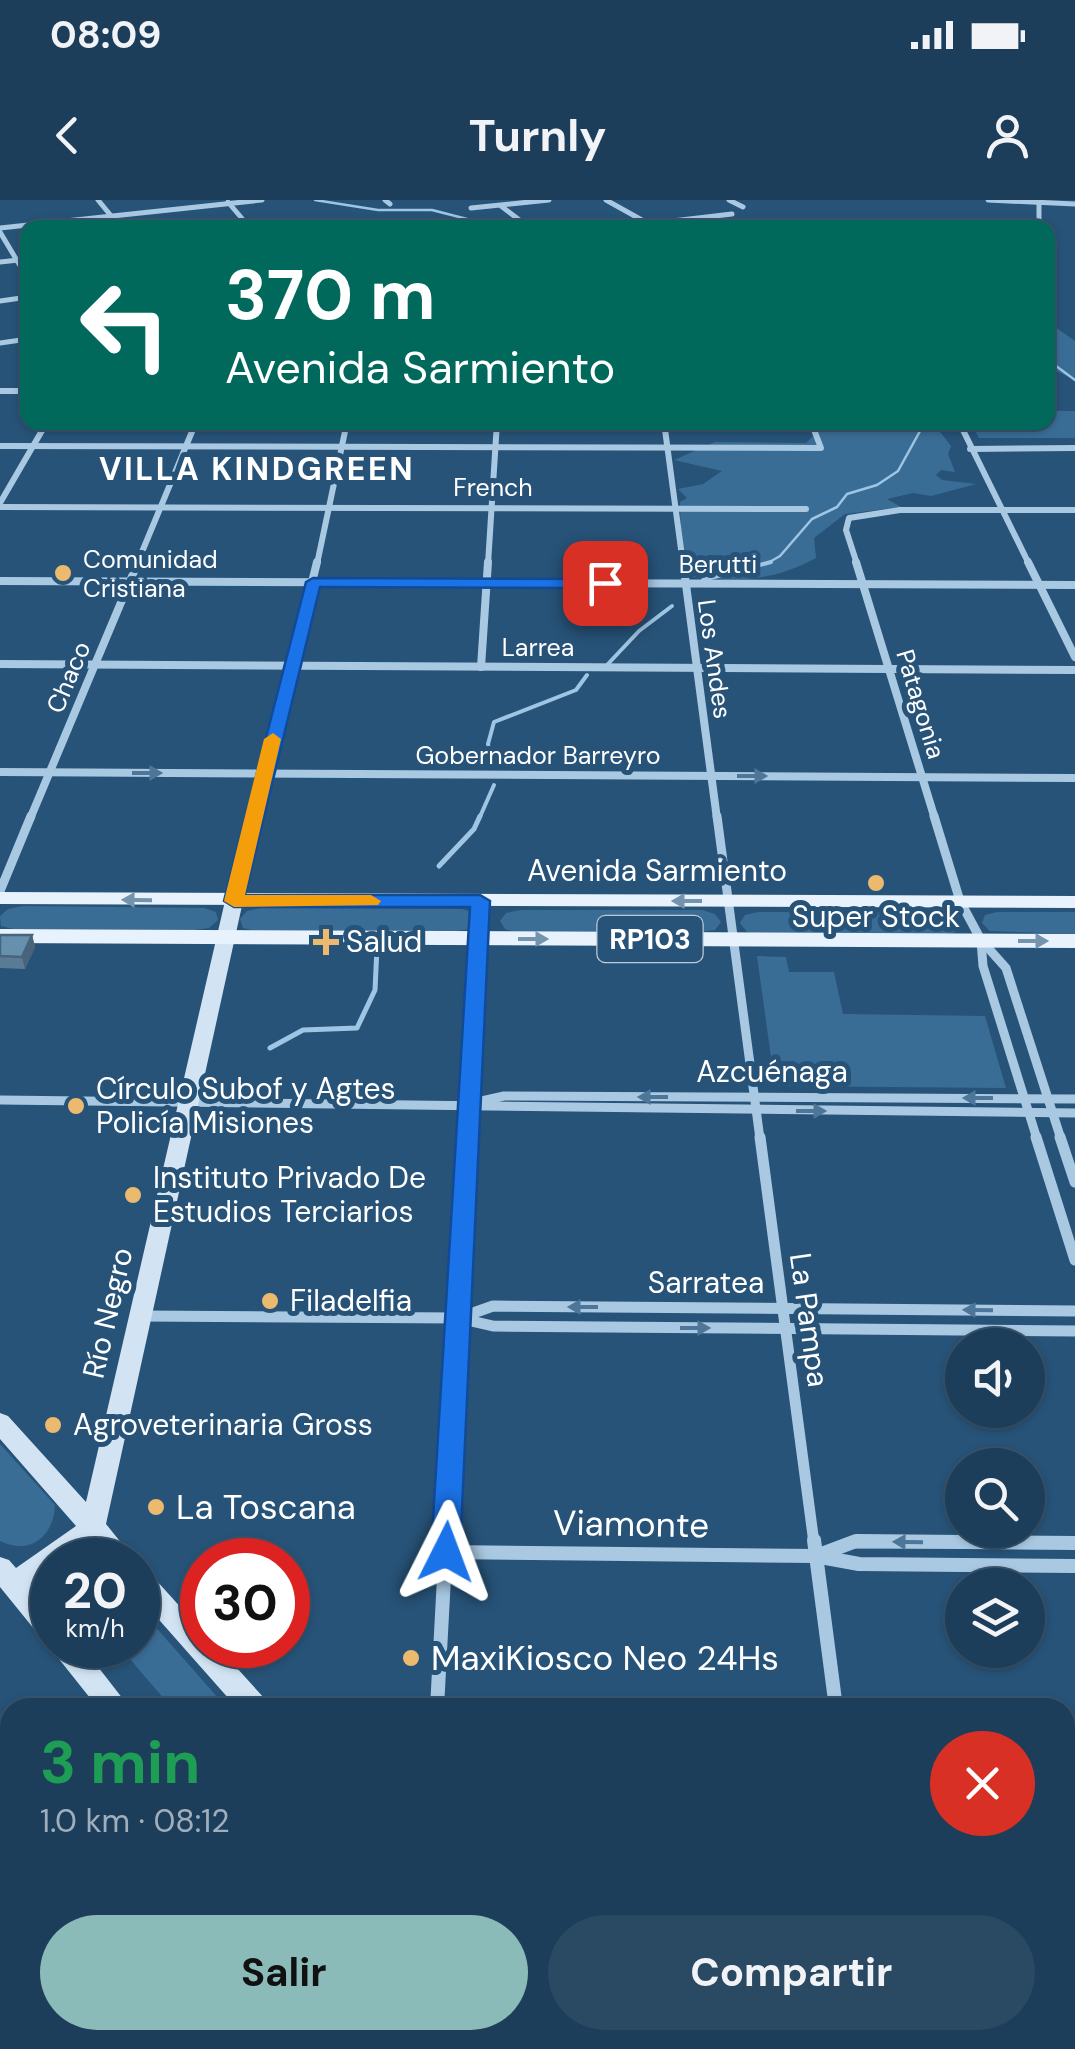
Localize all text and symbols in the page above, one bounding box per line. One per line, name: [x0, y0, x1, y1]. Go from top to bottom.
text: 08:09: [50, 10, 161, 60]
text: Turnly: [469, 106, 606, 165]
icon: back: [40, 108, 95, 163]
icon: person: [980, 108, 1035, 163]
text: 370 m: [225, 250, 436, 341]
icon: left: [60, 260, 190, 390]
text: Avenida Sarmiento: [225, 338, 615, 397]
district label: VILLA KINDGREEN: [99, 448, 415, 490]
street label: French: [453, 471, 533, 504]
pin: [563, 541, 648, 626]
place label: Comunidad Cristiana: [83, 543, 218, 605]
street label: Berutti: [679, 548, 757, 581]
icon: arrive: [578, 556, 633, 611]
marker: Comunidad Cristiana: [52, 562, 74, 584]
street label: Los Andes: [690, 597, 739, 721]
street label: Larrea: [502, 631, 574, 664]
street label: Chaco: [39, 636, 98, 718]
street label: Patagonia: [888, 645, 953, 763]
street label: Gobernador Barreyro: [415, 739, 661, 772]
one-way arrow: [132, 765, 164, 781]
one-way arrow: [737, 768, 769, 784]
street label: Avenida Sarmiento: [527, 851, 787, 890]
marker: Super Stock: [865, 872, 887, 894]
one-way arrow: [120, 892, 152, 908]
one-way arrow: [671, 893, 703, 909]
place label: Super Stock: [792, 897, 960, 936]
road number: RP103: [598, 916, 702, 962]
place label: Salud: [346, 922, 422, 961]
marker: Salud: [315, 931, 337, 953]
one-way arrow: [518, 931, 550, 947]
one-way arrow: [1018, 933, 1050, 949]
street label: Azcuénaga: [696, 1052, 848, 1091]
place label: Círculo Subof y Agtes Policía Misiones: [96, 1069, 396, 1142]
one-way arrow: [636, 1089, 668, 1105]
one-way arrow: [961, 1090, 993, 1106]
marker: Círculo Subof y Agtes Policía Misiones: [65, 1095, 87, 1117]
one-way arrow: [796, 1103, 828, 1119]
place label: Instituto Privado De Estudios Terciarios: [153, 1158, 426, 1231]
marker: Instituto Privado De Estudios Terciarios: [122, 1184, 144, 1206]
street label: Río Negro: [74, 1244, 141, 1382]
street label: La Pampa: [781, 1250, 838, 1389]
street label: Sarratea: [648, 1263, 764, 1302]
place label: Filadelfia: [290, 1281, 412, 1320]
marker: Filadelfia: [259, 1290, 281, 1312]
one-way arrow: [566, 1298, 598, 1314]
one-way arrow: [961, 1302, 993, 1318]
one-way arrow: [679, 1320, 711, 1336]
map controls: [945, 1328, 1045, 1668]
button: sound: [945, 1328, 1045, 1428]
place label: Agroveterinaria Gross: [73, 1405, 373, 1444]
marker: Agroveterinaria Gross: [42, 1414, 64, 1436]
button: search: [945, 1448, 1045, 1548]
place label: La Toscana: [176, 1484, 356, 1530]
marker: La Toscana: [145, 1496, 167, 1518]
position arrow: [394, 1500, 498, 1604]
street label: Viamonte: [553, 1500, 709, 1548]
one-way arrow: [891, 1534, 923, 1550]
speed limit sign: 30: [180, 1538, 310, 1668]
text: 20: [63, 1558, 127, 1624]
button: layers: [945, 1568, 1045, 1668]
text: km/h: [65, 1612, 125, 1645]
place label: MaxiKiosco Neo 24Hs: [431, 1635, 779, 1681]
marker: MaxiKiosco Neo 24Hs: [400, 1647, 422, 1669]
text: 3 min: [40, 1723, 200, 1802]
button: close: [930, 1731, 1035, 1836]
text: 1.0 km · 08:12: [40, 1800, 230, 1842]
button: Salir: [40, 1915, 528, 2030]
button: Compartir: [548, 1915, 1035, 2030]

